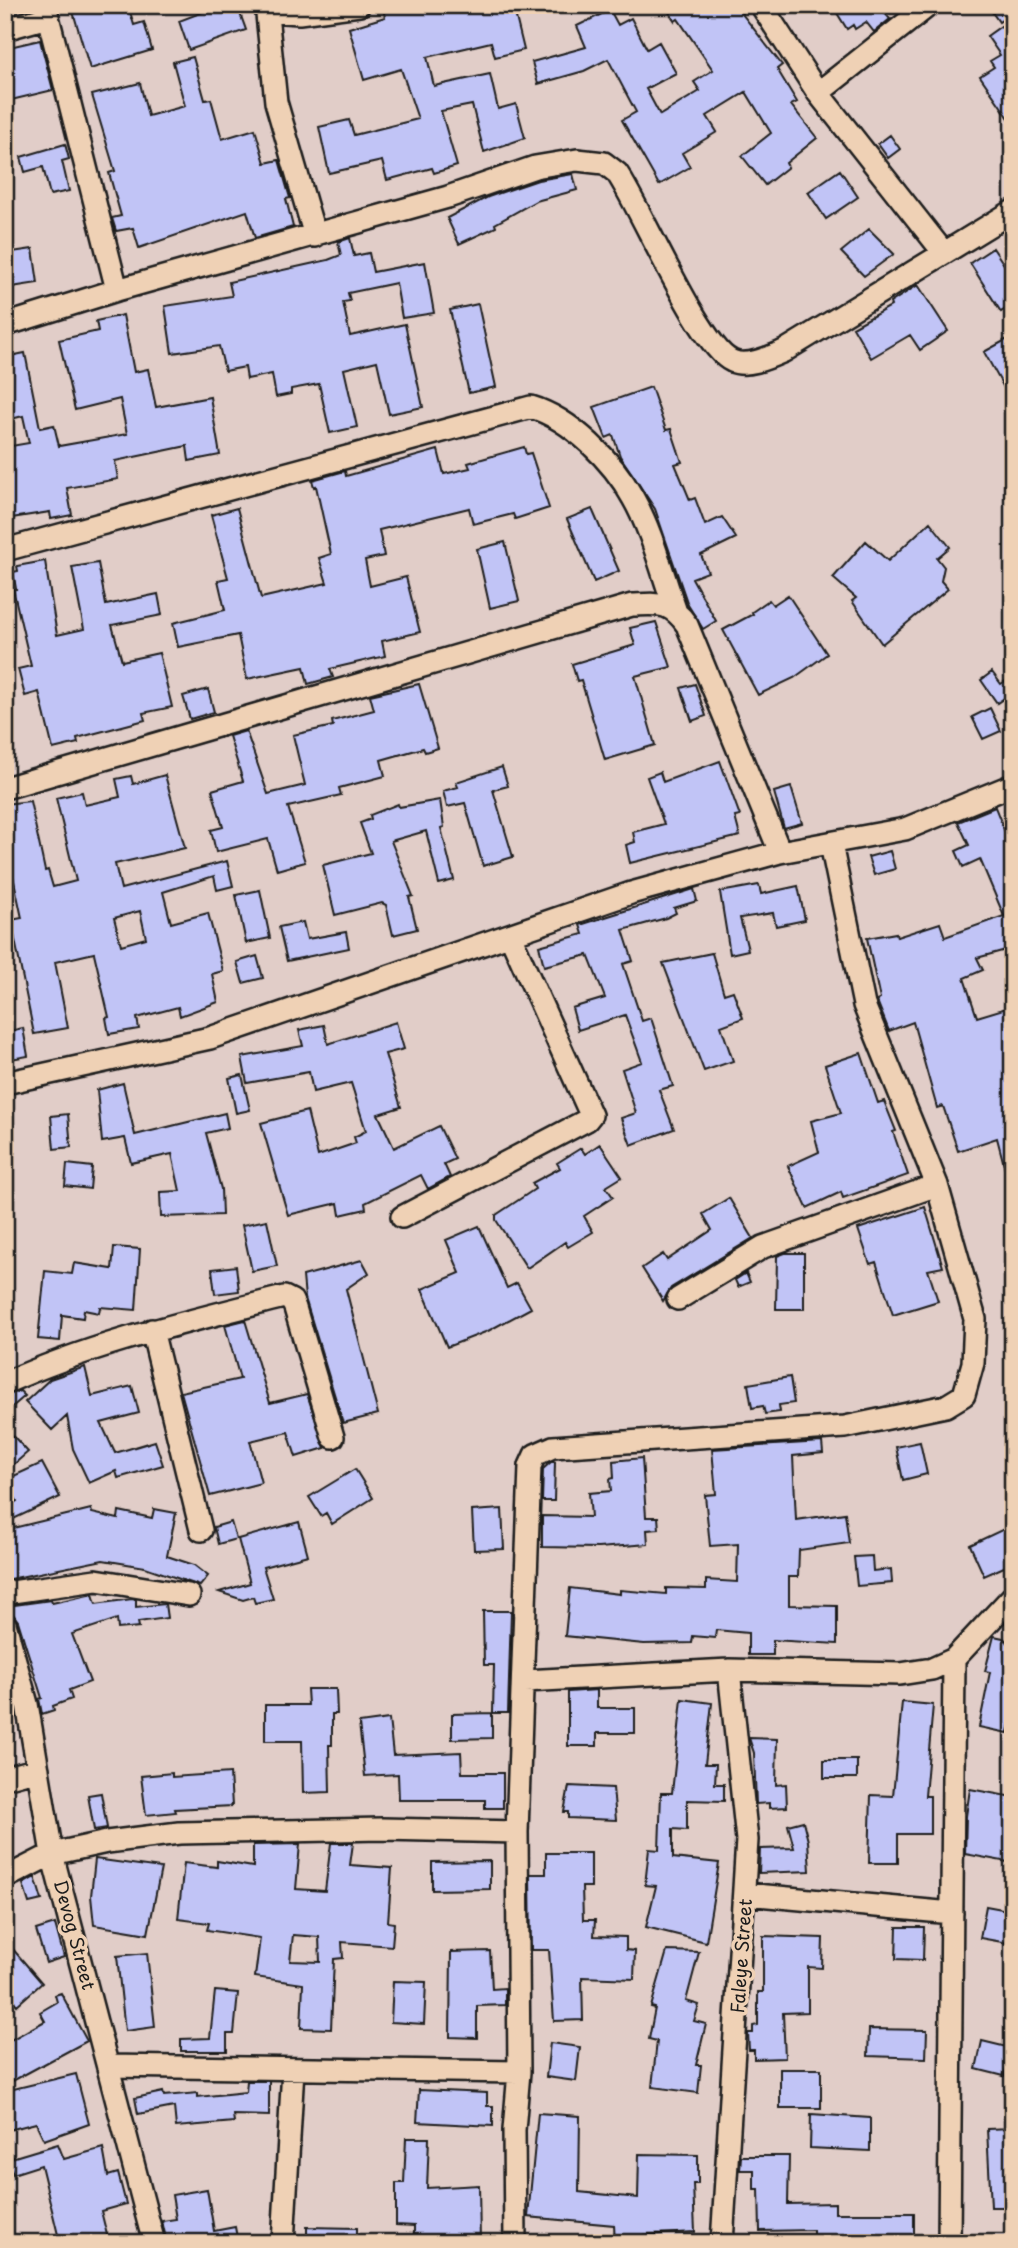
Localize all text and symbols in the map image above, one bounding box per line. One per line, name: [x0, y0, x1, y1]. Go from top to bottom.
street label: Devog Street: [48, 1877, 103, 1993]
street label: Faleye Street: [723, 1898, 758, 2014]

